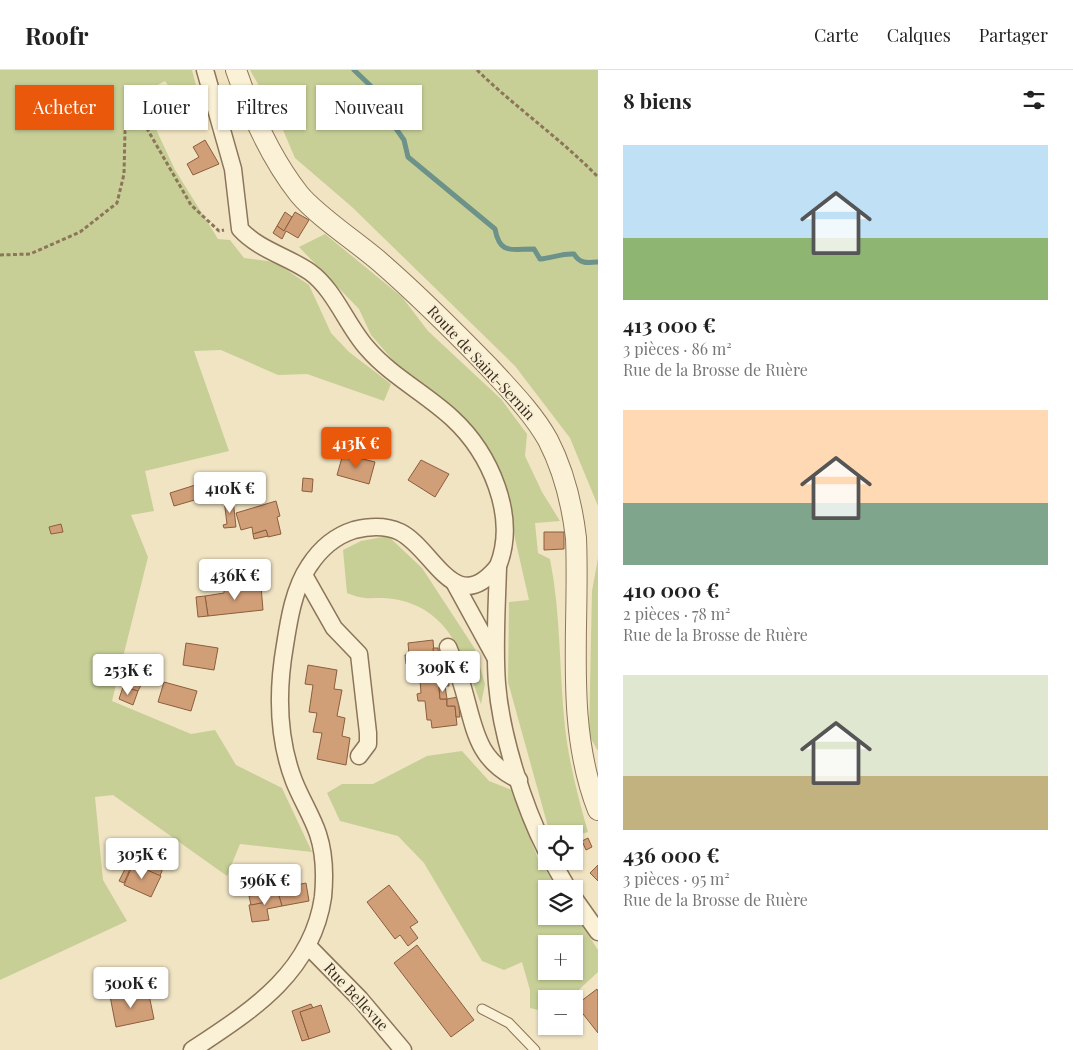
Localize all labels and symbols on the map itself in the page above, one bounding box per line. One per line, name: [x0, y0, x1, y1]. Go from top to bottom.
street label: Route de Saint-Sernin: [423, 301, 540, 424]
pin: 413K €: [315, 426, 397, 469]
pin: 410K €: [189, 472, 271, 514]
pin: 436K €: [194, 558, 276, 601]
pin: 309K €: [402, 650, 484, 693]
pin: 253K €: [87, 654, 169, 696]
pin: 305K €: [101, 838, 183, 880]
pin: 596K €: [224, 864, 306, 906]
street label: Rue Bellevue: [320, 958, 393, 1035]
pin: 500K €: [90, 966, 172, 1009]

